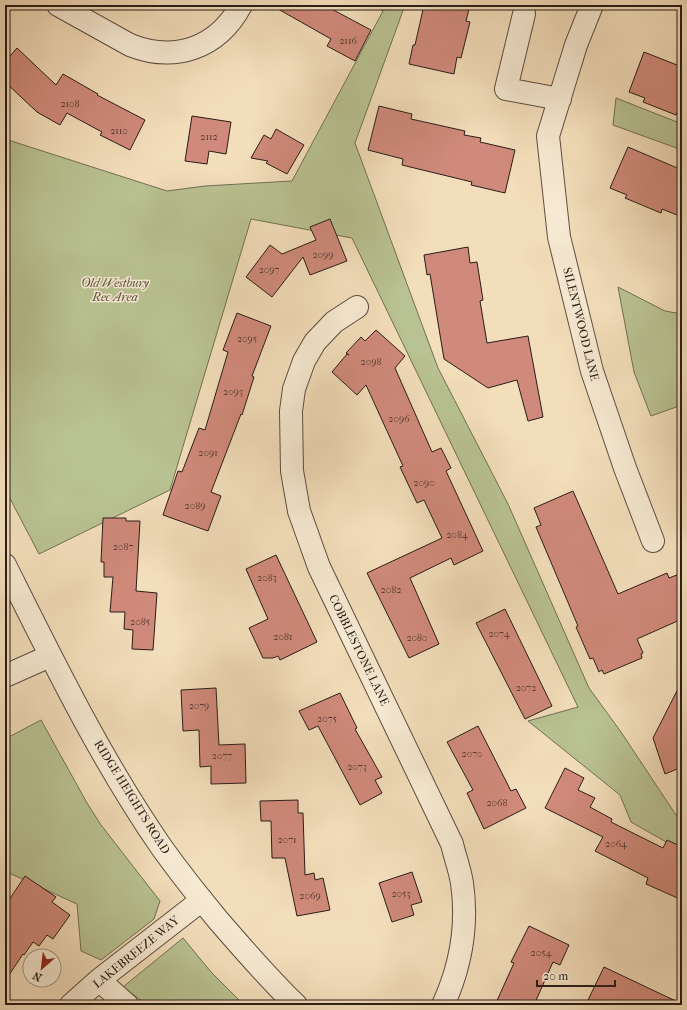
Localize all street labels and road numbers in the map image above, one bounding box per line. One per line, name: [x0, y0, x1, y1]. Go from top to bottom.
street label: SILENTWOOD LANE: [560, 266, 602, 382]
street label: COBBLESTONE LANE: [326, 592, 392, 708]
street label: RIDGE HEIGHTS ROAD: [91, 737, 173, 857]
street label: LAKEBREEZE WAY: [90, 912, 183, 991]

